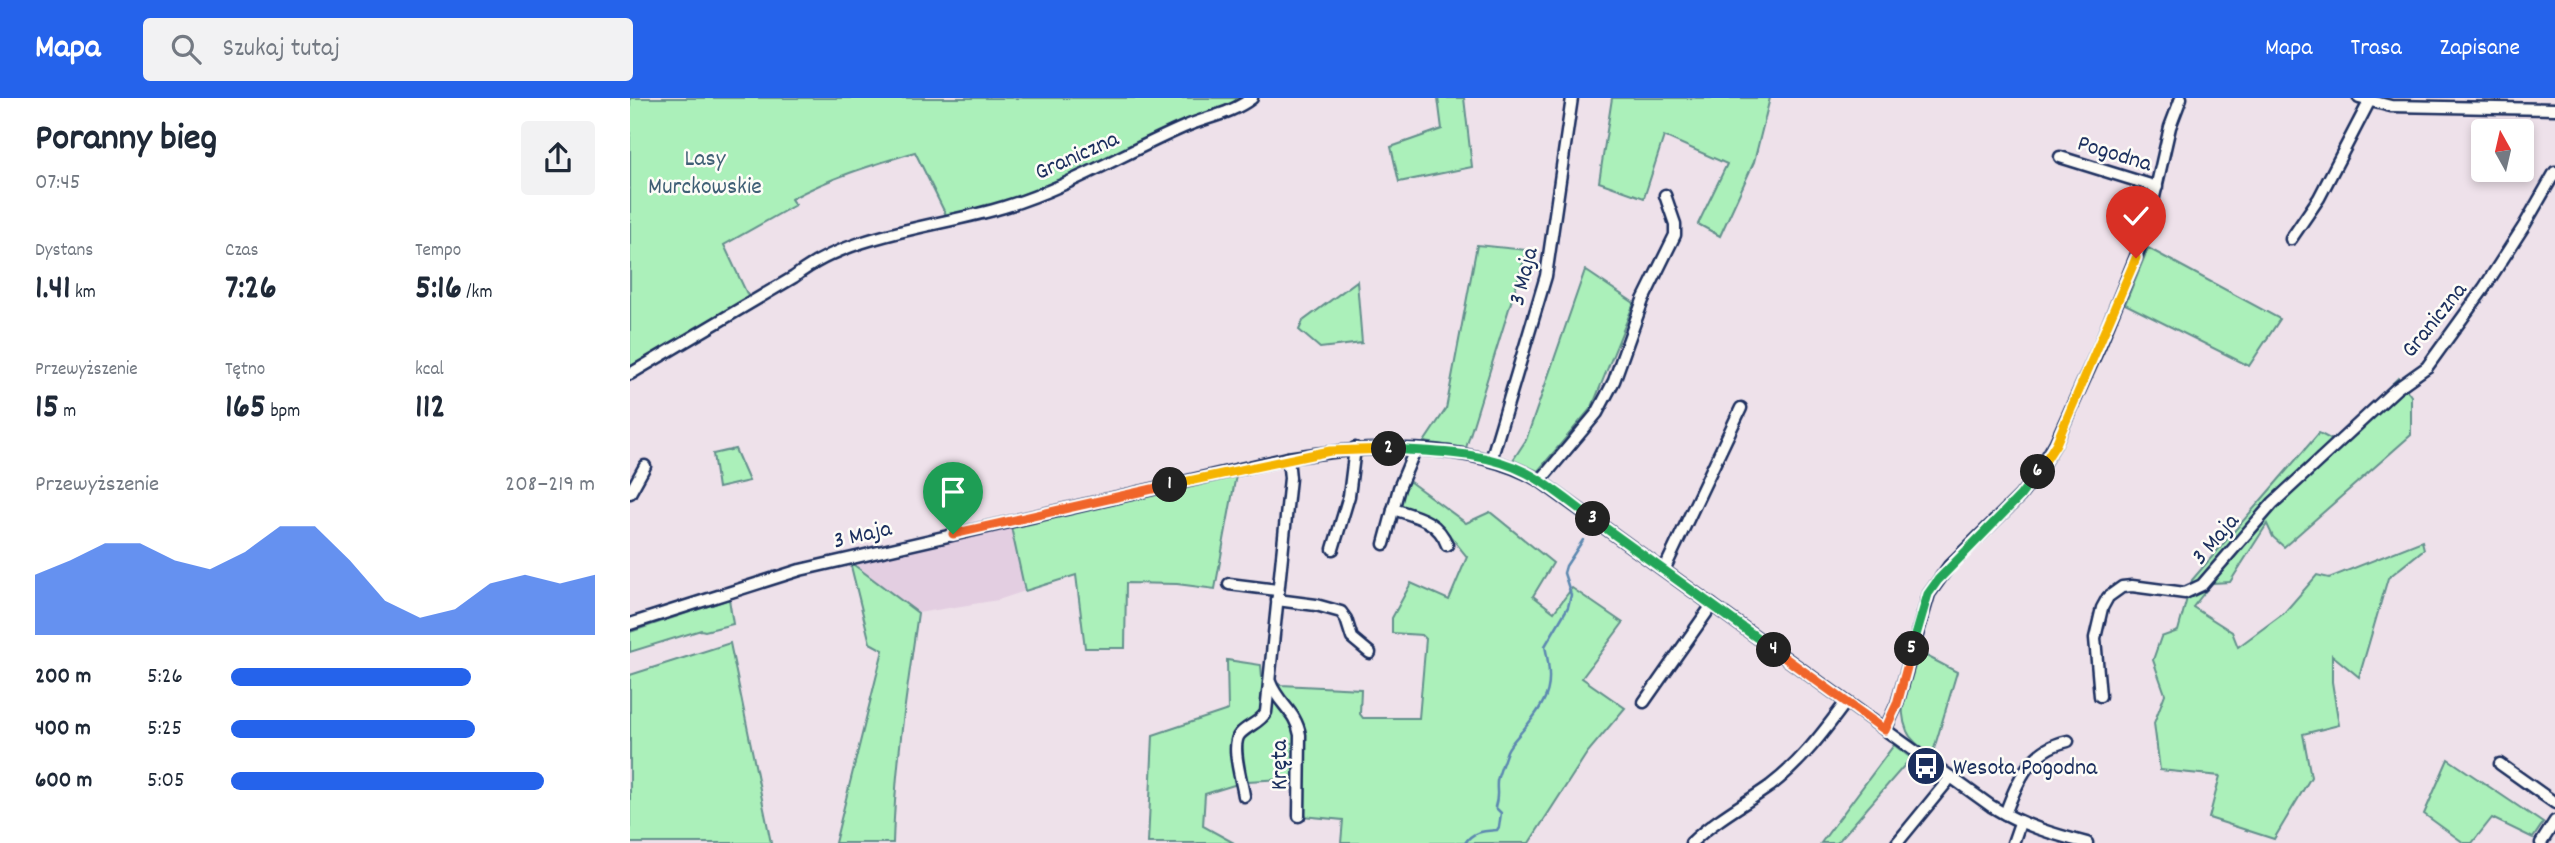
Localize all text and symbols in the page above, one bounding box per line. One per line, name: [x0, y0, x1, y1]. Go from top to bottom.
search box: [143, 18, 633, 81]
text: Mapa: [35, 26, 101, 73]
icon: search: [167, 30, 205, 68]
text: Szukaj tutaj: [223, 31, 340, 68]
text: Mapa: [2265, 32, 2313, 66]
text: Trasa: [2351, 32, 2402, 66]
text: Zapisane: [2440, 32, 2520, 66]
text: Poranny bieg: [35, 113, 217, 168]
north arrow: [2471, 119, 2534, 182]
map controls: [2471, 119, 2534, 182]
button: share: [521, 121, 595, 195]
street label: Graniczna: [1030, 123, 1125, 190]
street label: Pogodna: [2073, 127, 2156, 183]
park label: Lasy Murckowskie: [648, 143, 762, 205]
text: 07:45: [35, 167, 80, 200]
pin: [2106, 186, 2166, 258]
icon: check: [2117, 197, 2155, 235]
text: Dystans: [35, 238, 93, 265]
text: Czas: [225, 238, 259, 265]
text: Tempo: [415, 238, 461, 265]
street label: 3 Maja: [1501, 243, 1549, 309]
text: 1.41: [35, 265, 71, 315]
text: 7:26: [225, 265, 277, 315]
text: 5:16: [415, 265, 462, 315]
street label: Graniczna: [2394, 275, 2477, 366]
text: km: [71, 280, 96, 307]
text: /km: [462, 280, 492, 307]
text: Przewyższenie: [35, 357, 138, 384]
text: Tętno: [225, 357, 265, 384]
text: kcal: [415, 357, 444, 384]
text: 15: [35, 384, 59, 434]
text: 165: [225, 384, 266, 434]
text: 112: [415, 384, 446, 434]
text: m: [59, 399, 76, 426]
text: bpm: [266, 399, 300, 426]
pin: 2: [1372, 432, 1406, 466]
text: 2: [1384, 435, 1393, 462]
pin: 6: [2020, 454, 2056, 490]
text: 6: [2033, 458, 2042, 485]
pin: [923, 462, 983, 534]
pin: 1: [1152, 468, 1188, 502]
text: Przewyższenie: [35, 469, 159, 502]
text: 208–219 m: [505, 469, 595, 502]
text: 1: [1167, 471, 1172, 498]
icon: arrive: [934, 473, 972, 511]
pin: 3: [1576, 502, 1611, 536]
text: 3: [1588, 505, 1597, 532]
street label: 3 Maja: [2184, 506, 2249, 573]
street label: 3 Maja: [830, 513, 896, 559]
pin: 4: [1756, 632, 1792, 668]
pin: 5: [1894, 632, 1930, 666]
text: 5: [1907, 635, 1916, 662]
text: 4: [1770, 636, 1777, 663]
text: 200 m: [35, 661, 91, 694]
text: 5:26: [147, 661, 183, 694]
text: 400 m: [35, 713, 91, 746]
text: 5:25: [147, 713, 182, 746]
street label: Kręta: [1264, 739, 1298, 790]
bus stop icon: Wesoła Pogodna: [1905, 745, 1947, 787]
place label: Wesoła Pogodna: [1953, 752, 2098, 786]
text: 600 m: [35, 765, 92, 798]
text: 5:05: [147, 765, 185, 798]

